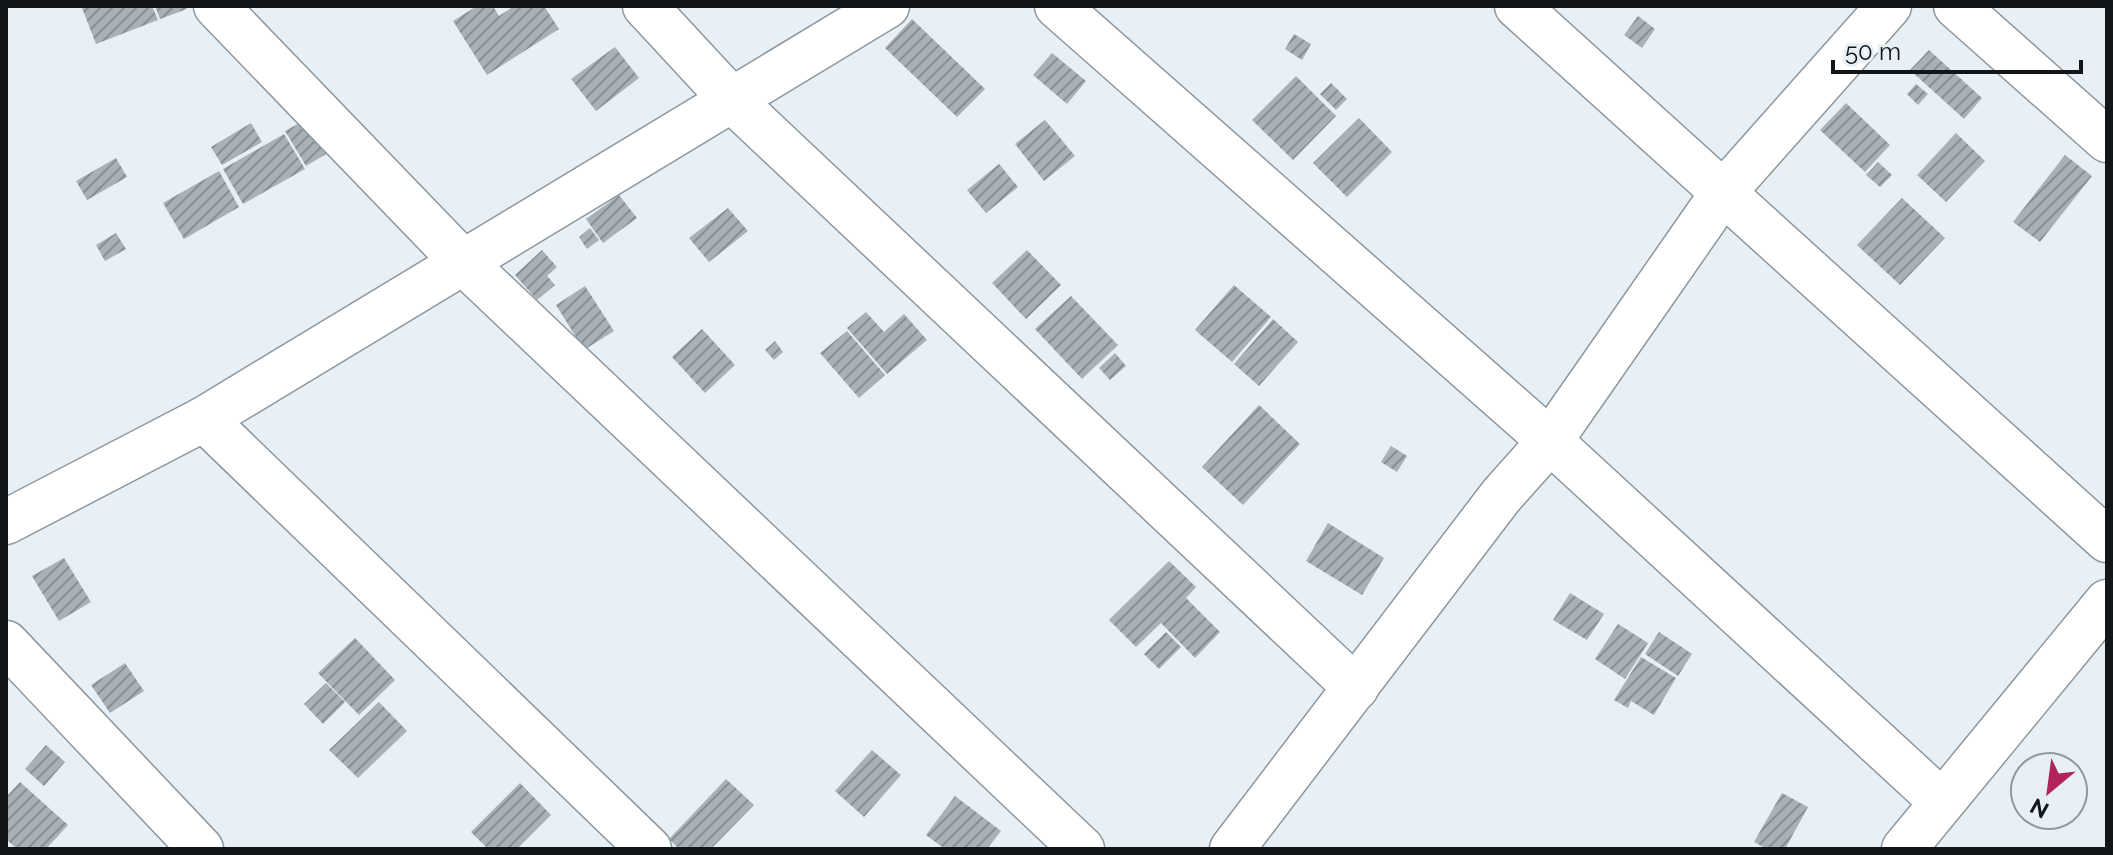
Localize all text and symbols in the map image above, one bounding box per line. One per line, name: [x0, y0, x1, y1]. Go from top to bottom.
scale bar: [1833, 24, 2081, 74]
text: 50 m: [1845, 37, 1901, 66]
north arrow: [2009, 751, 2089, 831]
text: N: [2026, 793, 2053, 824]

